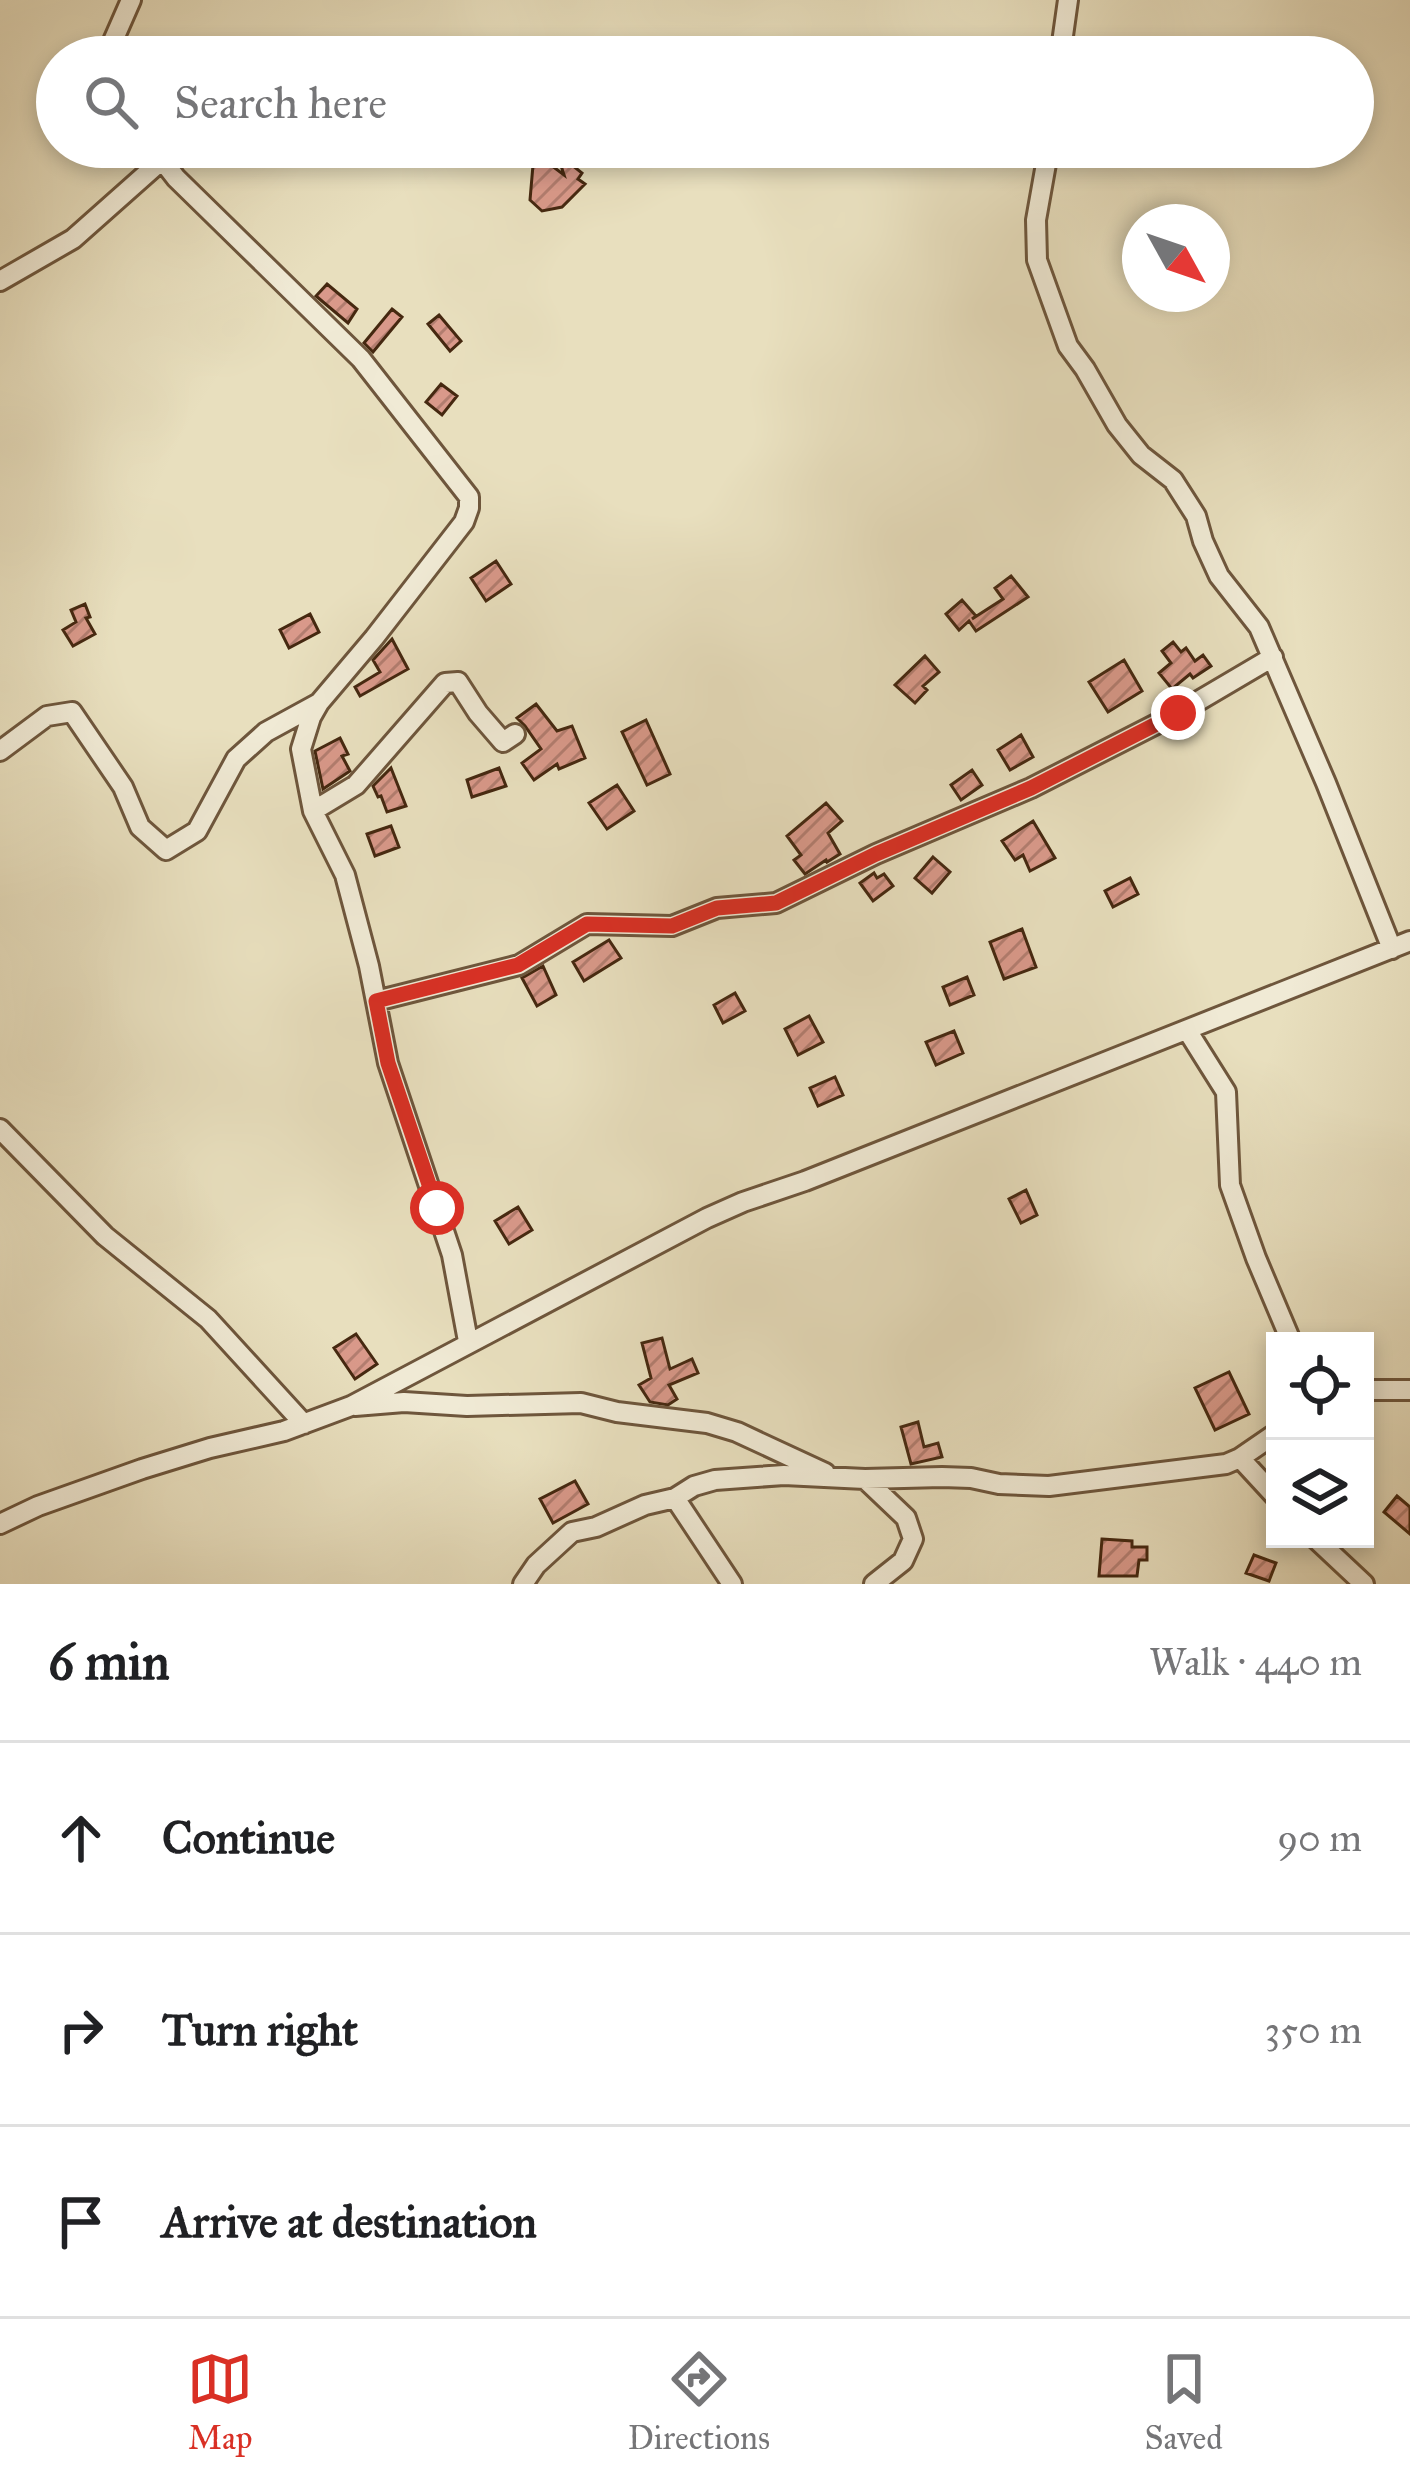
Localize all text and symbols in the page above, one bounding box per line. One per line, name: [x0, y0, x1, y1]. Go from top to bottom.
search box: [36, 36, 1374, 168]
icon: search: [78, 69, 144, 135]
text: Search here: [174, 75, 387, 130]
north arrow: [1122, 204, 1230, 312]
route end: [1151, 686, 1205, 740]
route start: [410, 1181, 464, 1235]
map controls: [1266, 1332, 1374, 1548]
button: locate: [1266, 1332, 1374, 1440]
button: layers: [1266, 1440, 1374, 1548]
text: 6 min: [48, 1631, 170, 1693]
text: Walk · 440 m: [1149, 1638, 1362, 1686]
icon: ahead: [48, 1805, 114, 1871]
text: Continue: [162, 1810, 335, 1865]
text: 90 m: [1277, 1814, 1362, 1862]
icon: right: [48, 1997, 114, 2063]
text: Turn right: [162, 2002, 358, 2057]
text: 350 m: [1264, 2006, 1362, 2054]
icon: arrive: [48, 2189, 114, 2255]
text: Arrive at destination: [162, 2194, 537, 2249]
tab: Map: [187, 2346, 253, 2458]
tab: Directions: [628, 2346, 770, 2458]
tab: Saved: [1144, 2346, 1223, 2458]

